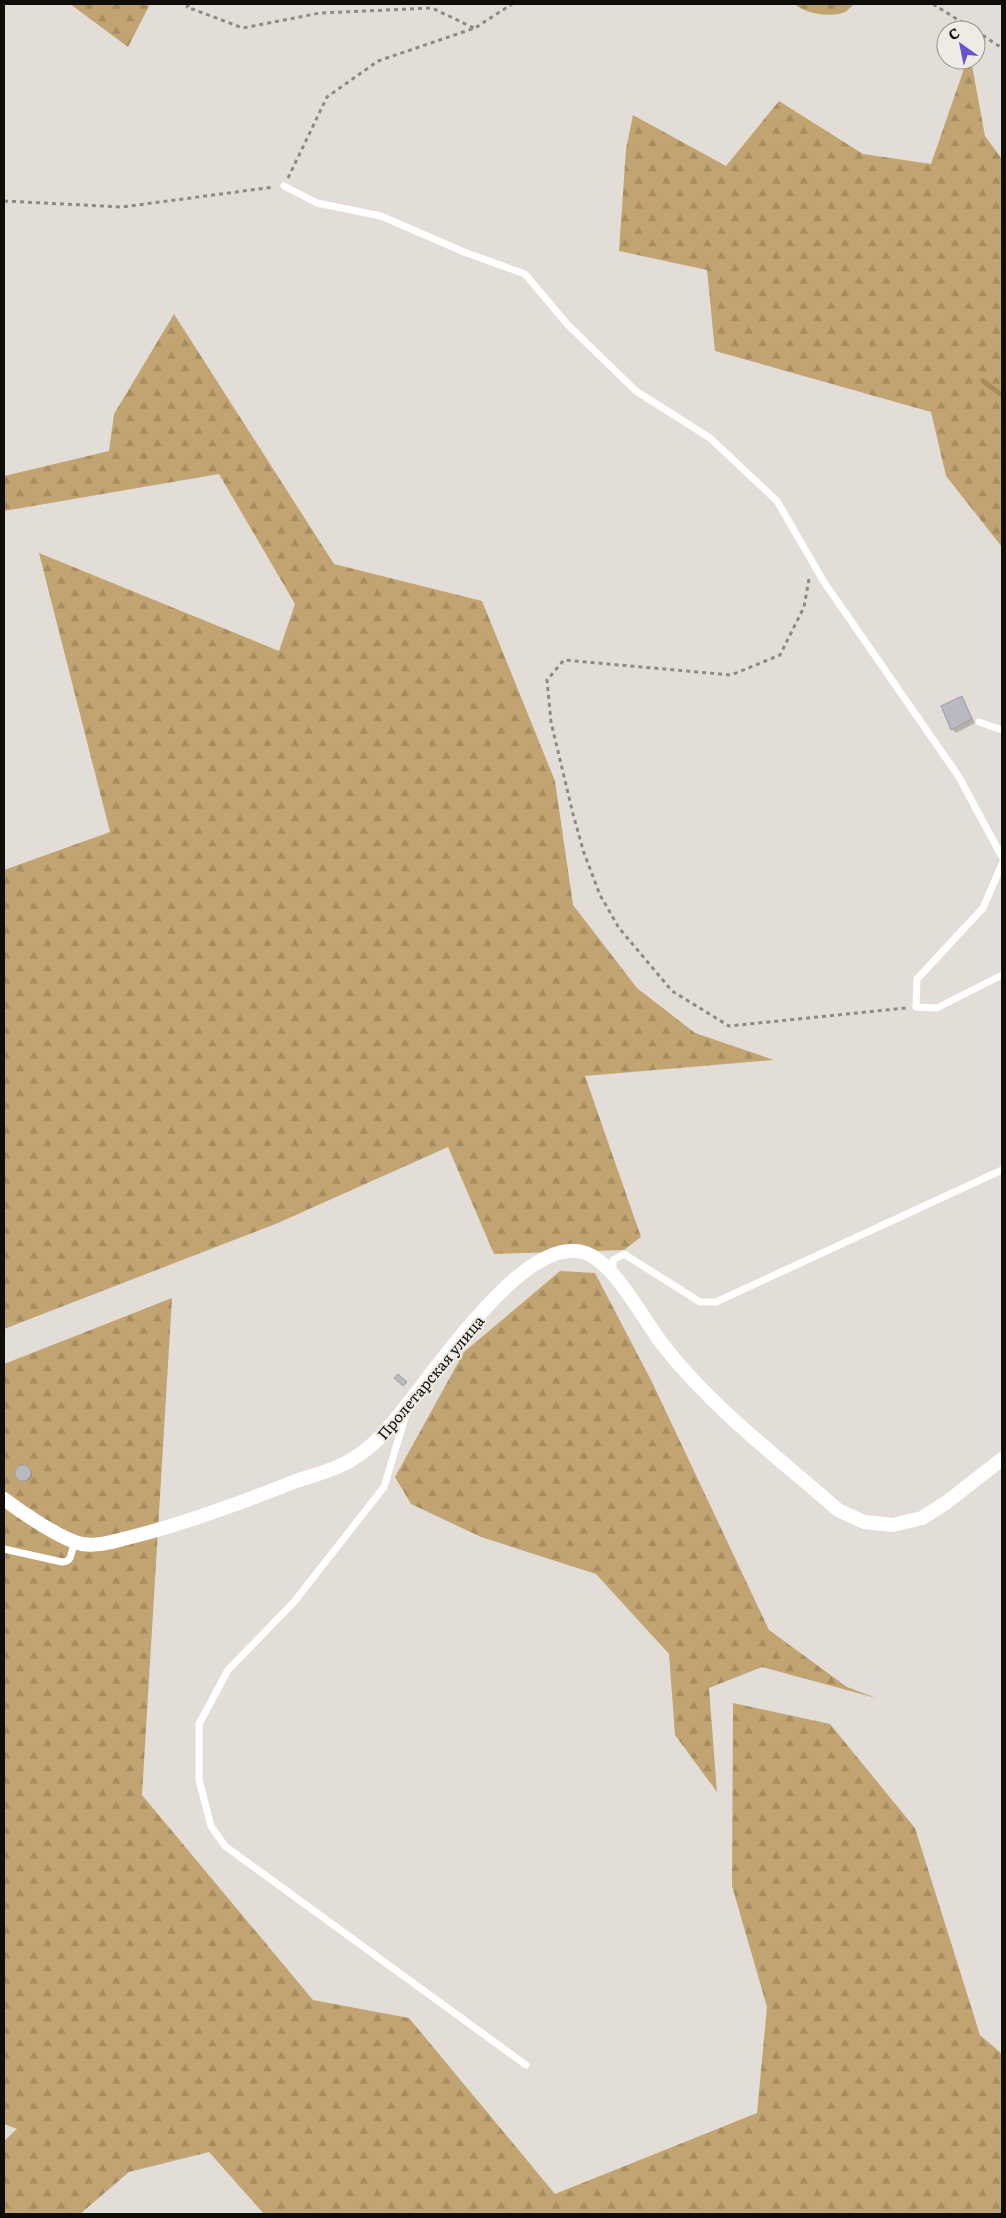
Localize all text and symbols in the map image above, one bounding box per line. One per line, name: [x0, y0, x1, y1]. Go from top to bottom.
north arrow: [936, 20, 986, 70]
text: С: [944, 22, 963, 44]
street label: Пролетарская улица: [371, 1309, 490, 1444]

